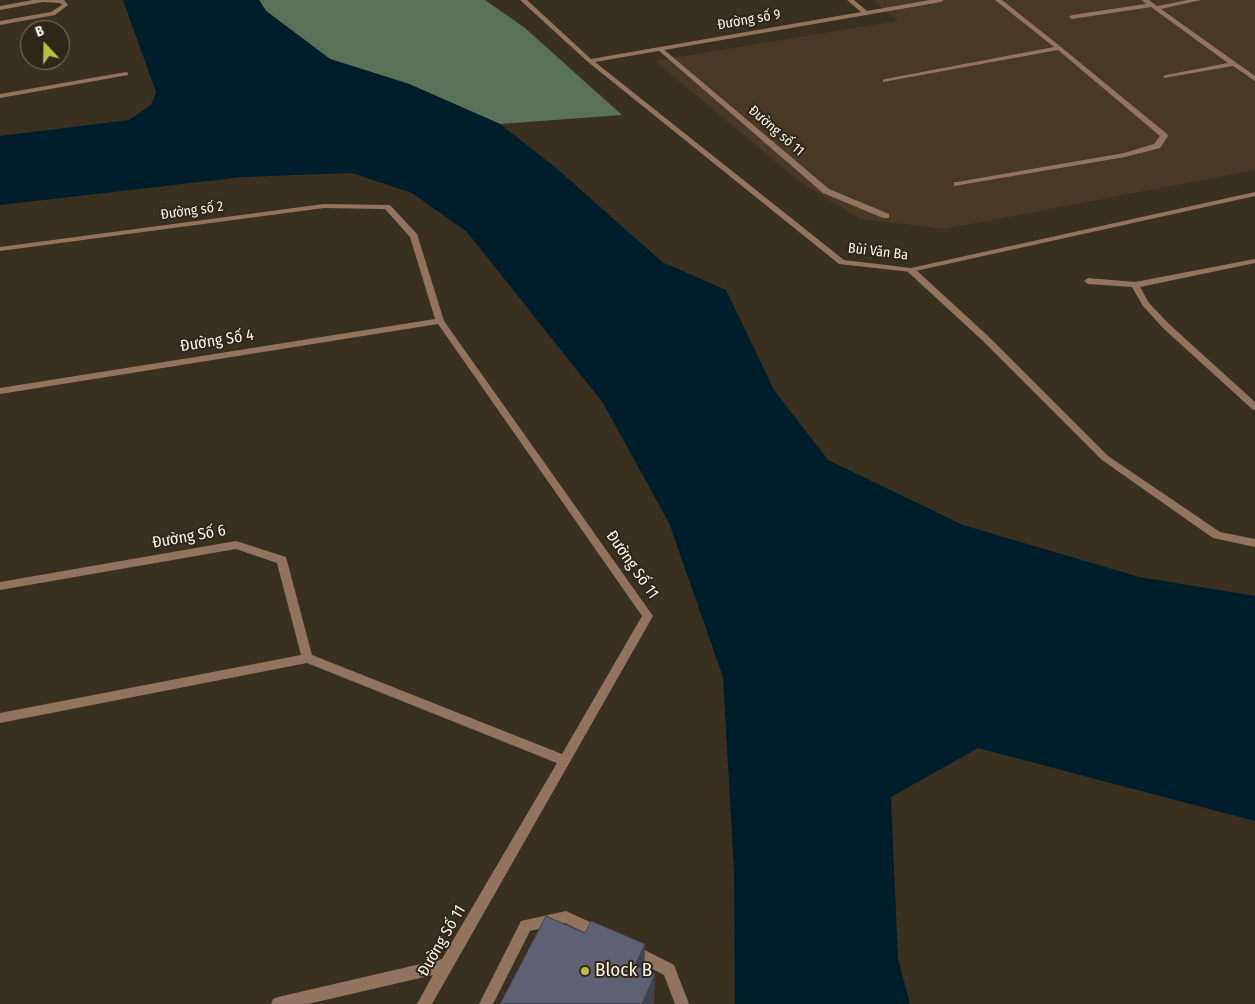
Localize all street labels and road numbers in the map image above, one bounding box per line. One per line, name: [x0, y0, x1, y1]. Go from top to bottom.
street label: Đường số 9: [716, 6, 782, 34]
street label: Đường số 11: [745, 102, 807, 160]
street label: Đường số 2: [159, 198, 225, 224]
street label: Bùi Văn Ba: [847, 240, 909, 264]
street label: Đường Số 4: [179, 326, 255, 356]
street label: Đường Số 6: [151, 521, 227, 553]
street label: Đường Số 11: [602, 527, 662, 603]
street label: Đường Số 11: [414, 902, 470, 980]

